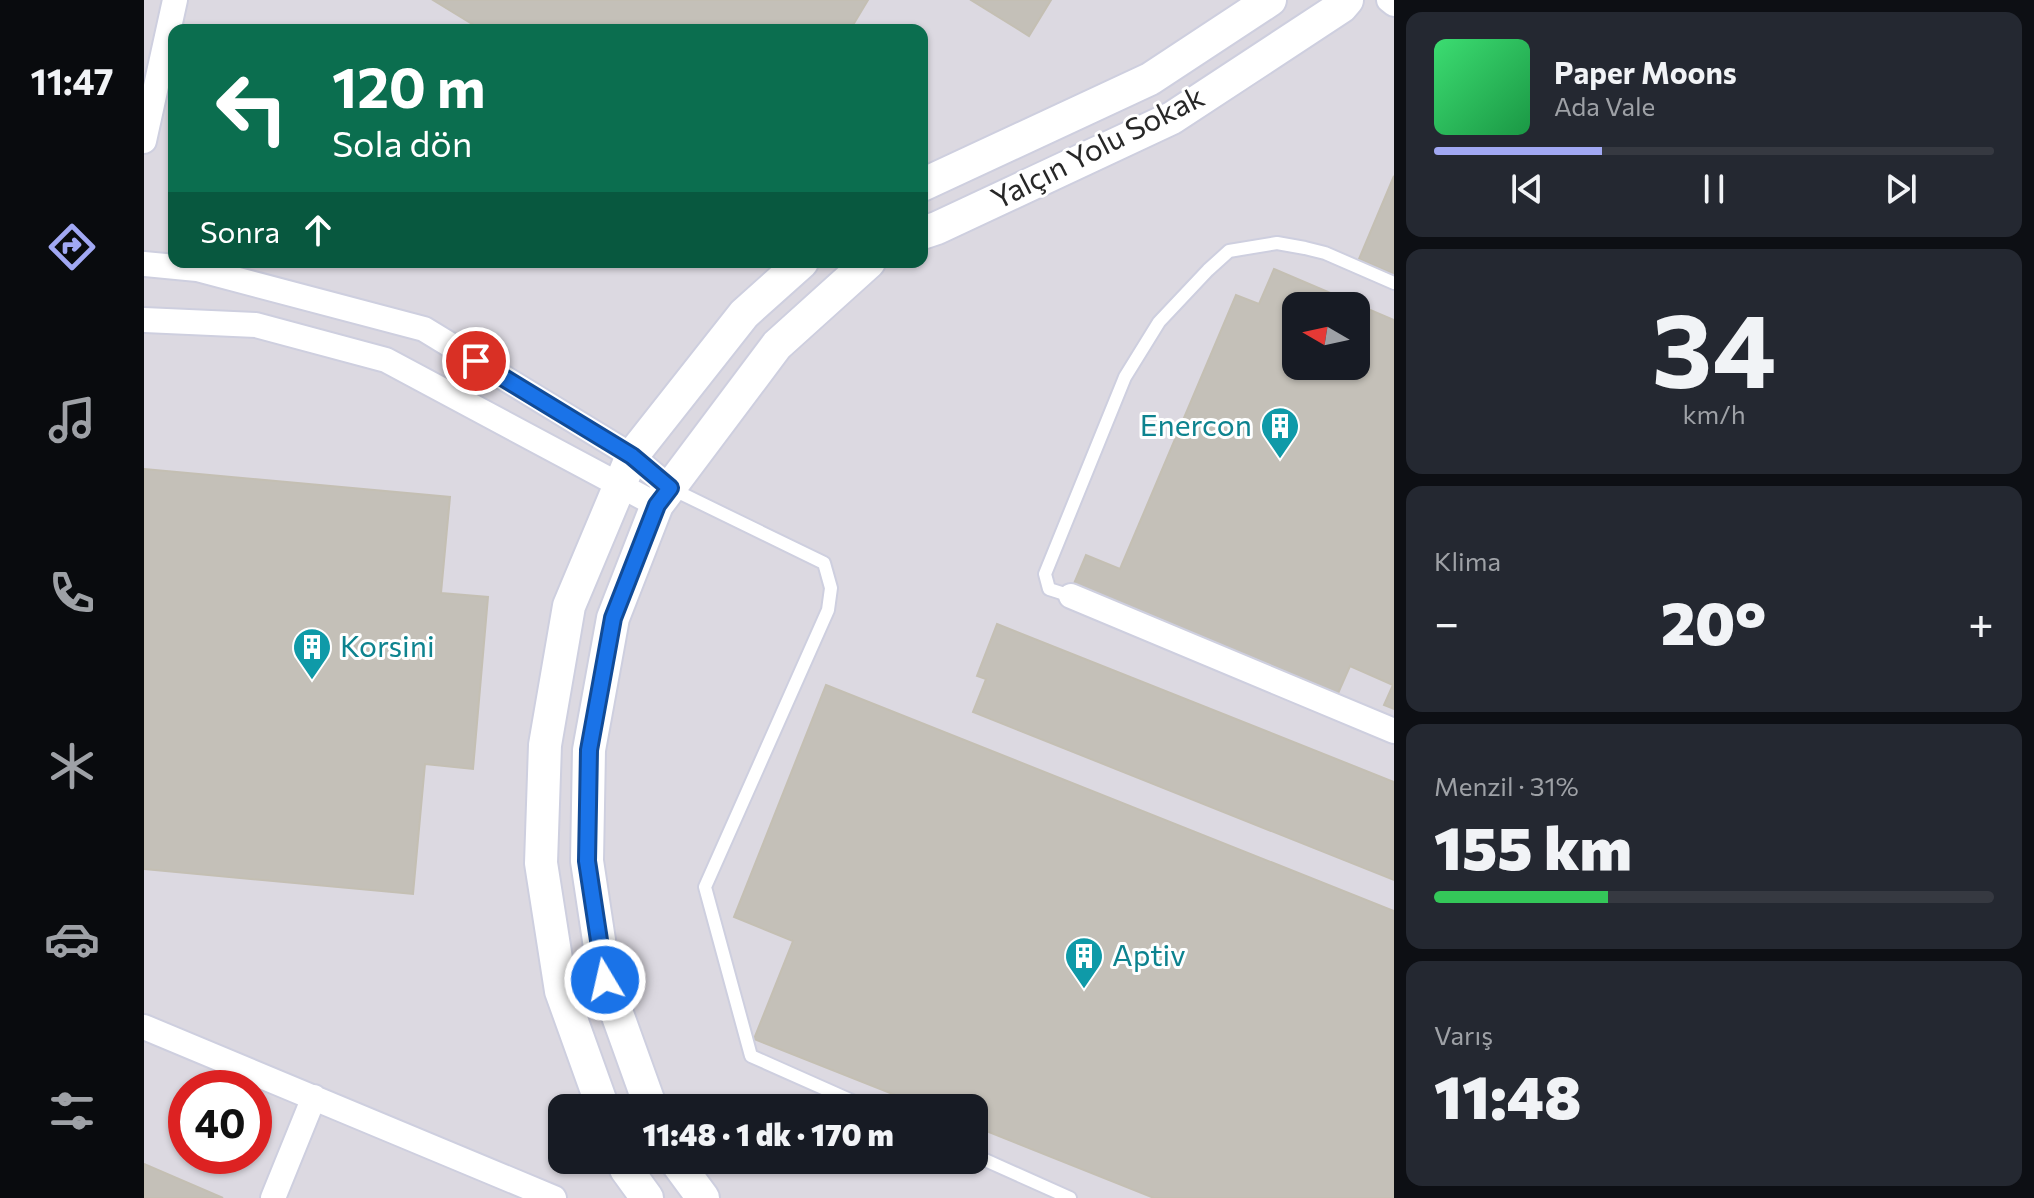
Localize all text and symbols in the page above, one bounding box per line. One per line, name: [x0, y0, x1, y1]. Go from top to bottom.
text: 120 m: [332, 51, 486, 120]
text: Paper Moons: [1554, 53, 1737, 90]
icon: left: [200, 56, 304, 160]
text: 11:47: [30, 58, 114, 102]
street label: Yalçın Yolu Sokak: [984, 76, 1209, 215]
text: Ada Vale: [1554, 90, 1655, 121]
text: Sola dön: [332, 120, 472, 164]
icon: previous: [1505, 167, 1549, 211]
icon: pause: [1692, 167, 1736, 211]
icon: next: [1879, 167, 1923, 211]
icon: ahead: [296, 208, 340, 252]
text: Sonra: [200, 212, 280, 249]
icon: directions: [44, 219, 100, 275]
text: 34: [1652, 282, 1776, 409]
north arrow: [1282, 292, 1370, 380]
map controls: [1282, 292, 1370, 380]
pin: [442, 327, 510, 395]
icon: arrive: [454, 339, 498, 383]
icon: music: [44, 392, 100, 448]
text: km/h: [1682, 398, 1746, 429]
place label: Enercon: [1140, 405, 1252, 442]
building icon: Enercon: [1259, 405, 1301, 460]
text: Klima: [1434, 545, 1501, 576]
icon: phone: [44, 565, 100, 621]
text: 20°: [1661, 584, 1766, 657]
text: −: [1434, 594, 1459, 648]
text: +: [1968, 594, 1994, 648]
building icon: Korsini: [291, 626, 333, 681]
place label: Korsini: [340, 626, 435, 663]
icon: climate: [44, 738, 100, 794]
text: Menzil · 31%: [1434, 770, 1579, 801]
text: 155 km: [1434, 809, 1632, 882]
icon: car: [44, 911, 100, 967]
building icon: Aptiv: [1063, 935, 1105, 990]
place label: Aptiv: [1112, 935, 1186, 972]
position arrow: [563, 938, 647, 1022]
text: Varış: [1434, 1019, 1493, 1050]
text: 11:48: [1434, 1058, 1582, 1131]
speed limit sign: 40: [168, 1070, 272, 1174]
icon: filters: [44, 1083, 100, 1139]
text: 11:48 · 1 dk · 170 m: [642, 1115, 894, 1152]

